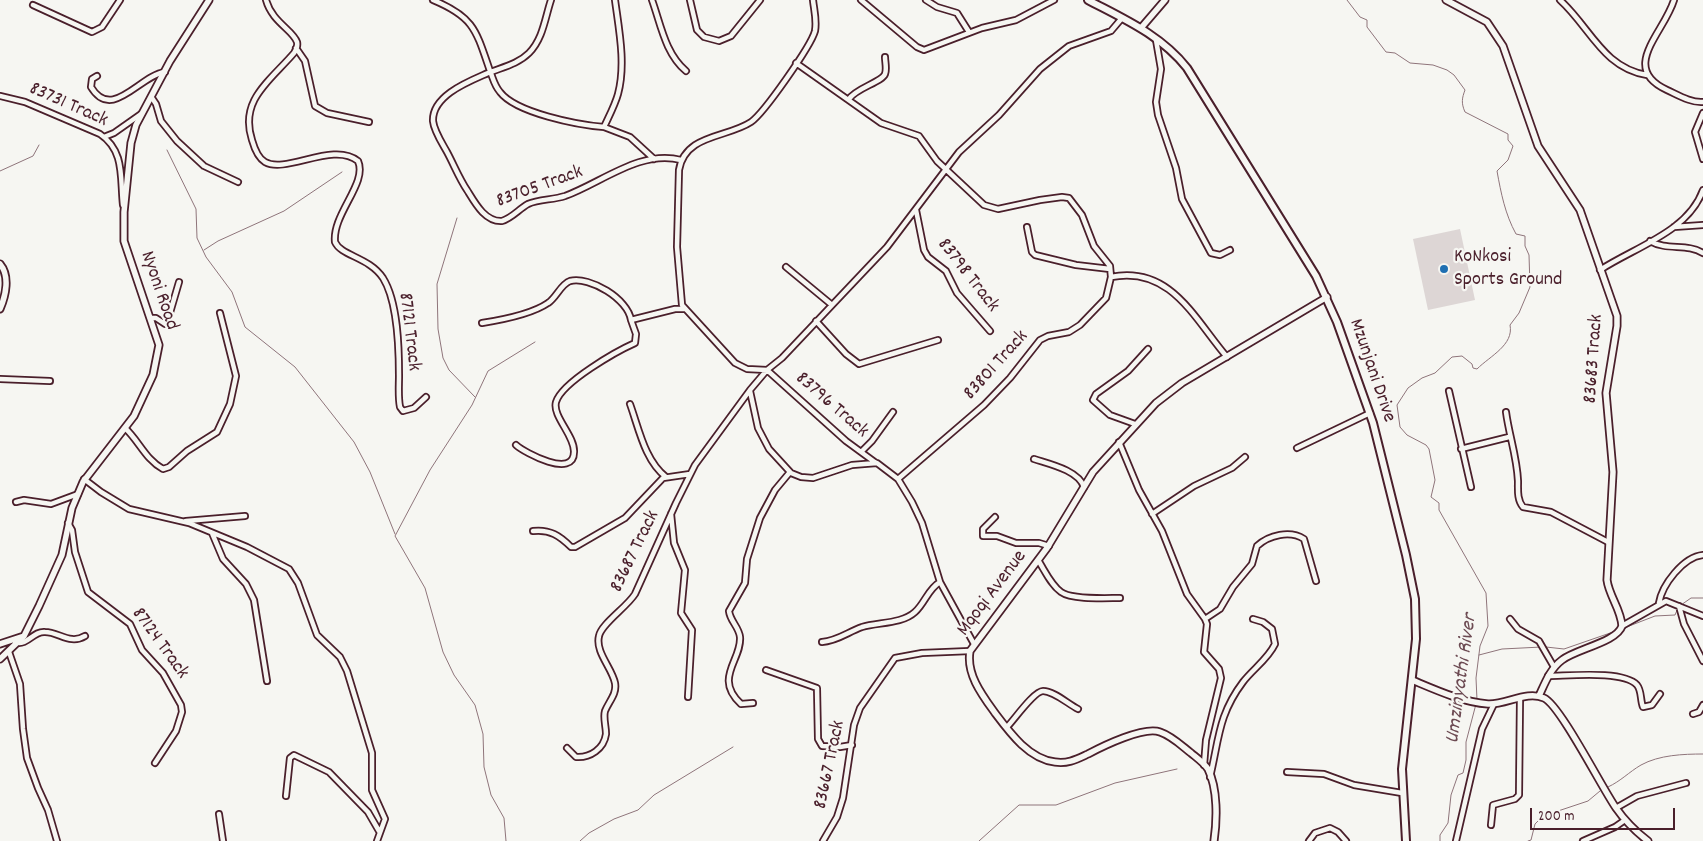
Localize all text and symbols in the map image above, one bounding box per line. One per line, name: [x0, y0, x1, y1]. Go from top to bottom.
street label: 83731 Track: [25, 78, 111, 134]
street label: 83705 Track: [493, 161, 587, 215]
street label: 83798 Track: [931, 234, 1003, 318]
place label: KoNkosi Sports Ground: [1454, 246, 1562, 293]
street label: Nyoni Road: [133, 248, 183, 334]
marker: KoNkosi Sports Ground: [1438, 263, 1450, 275]
street label: 87121 Track: [391, 291, 425, 373]
street label: 83683 Track: [1580, 314, 1610, 404]
street label: Mzunjani Drive: [1342, 316, 1400, 426]
street label: 83801 Track: [959, 326, 1035, 406]
street label: 83796 Track: [789, 368, 873, 444]
street label: 83687 Track: [606, 507, 666, 597]
street label: Mqoqi Avenue: [953, 546, 1033, 642]
street label: 87124 Track: [125, 603, 193, 685]
water label: Umzinyathi River: [1441, 613, 1485, 745]
street label: 83667 Track: [810, 719, 852, 811]
scale bar: [1533, 798, 1678, 830]
text: 200 m: [1538, 806, 1575, 828]

